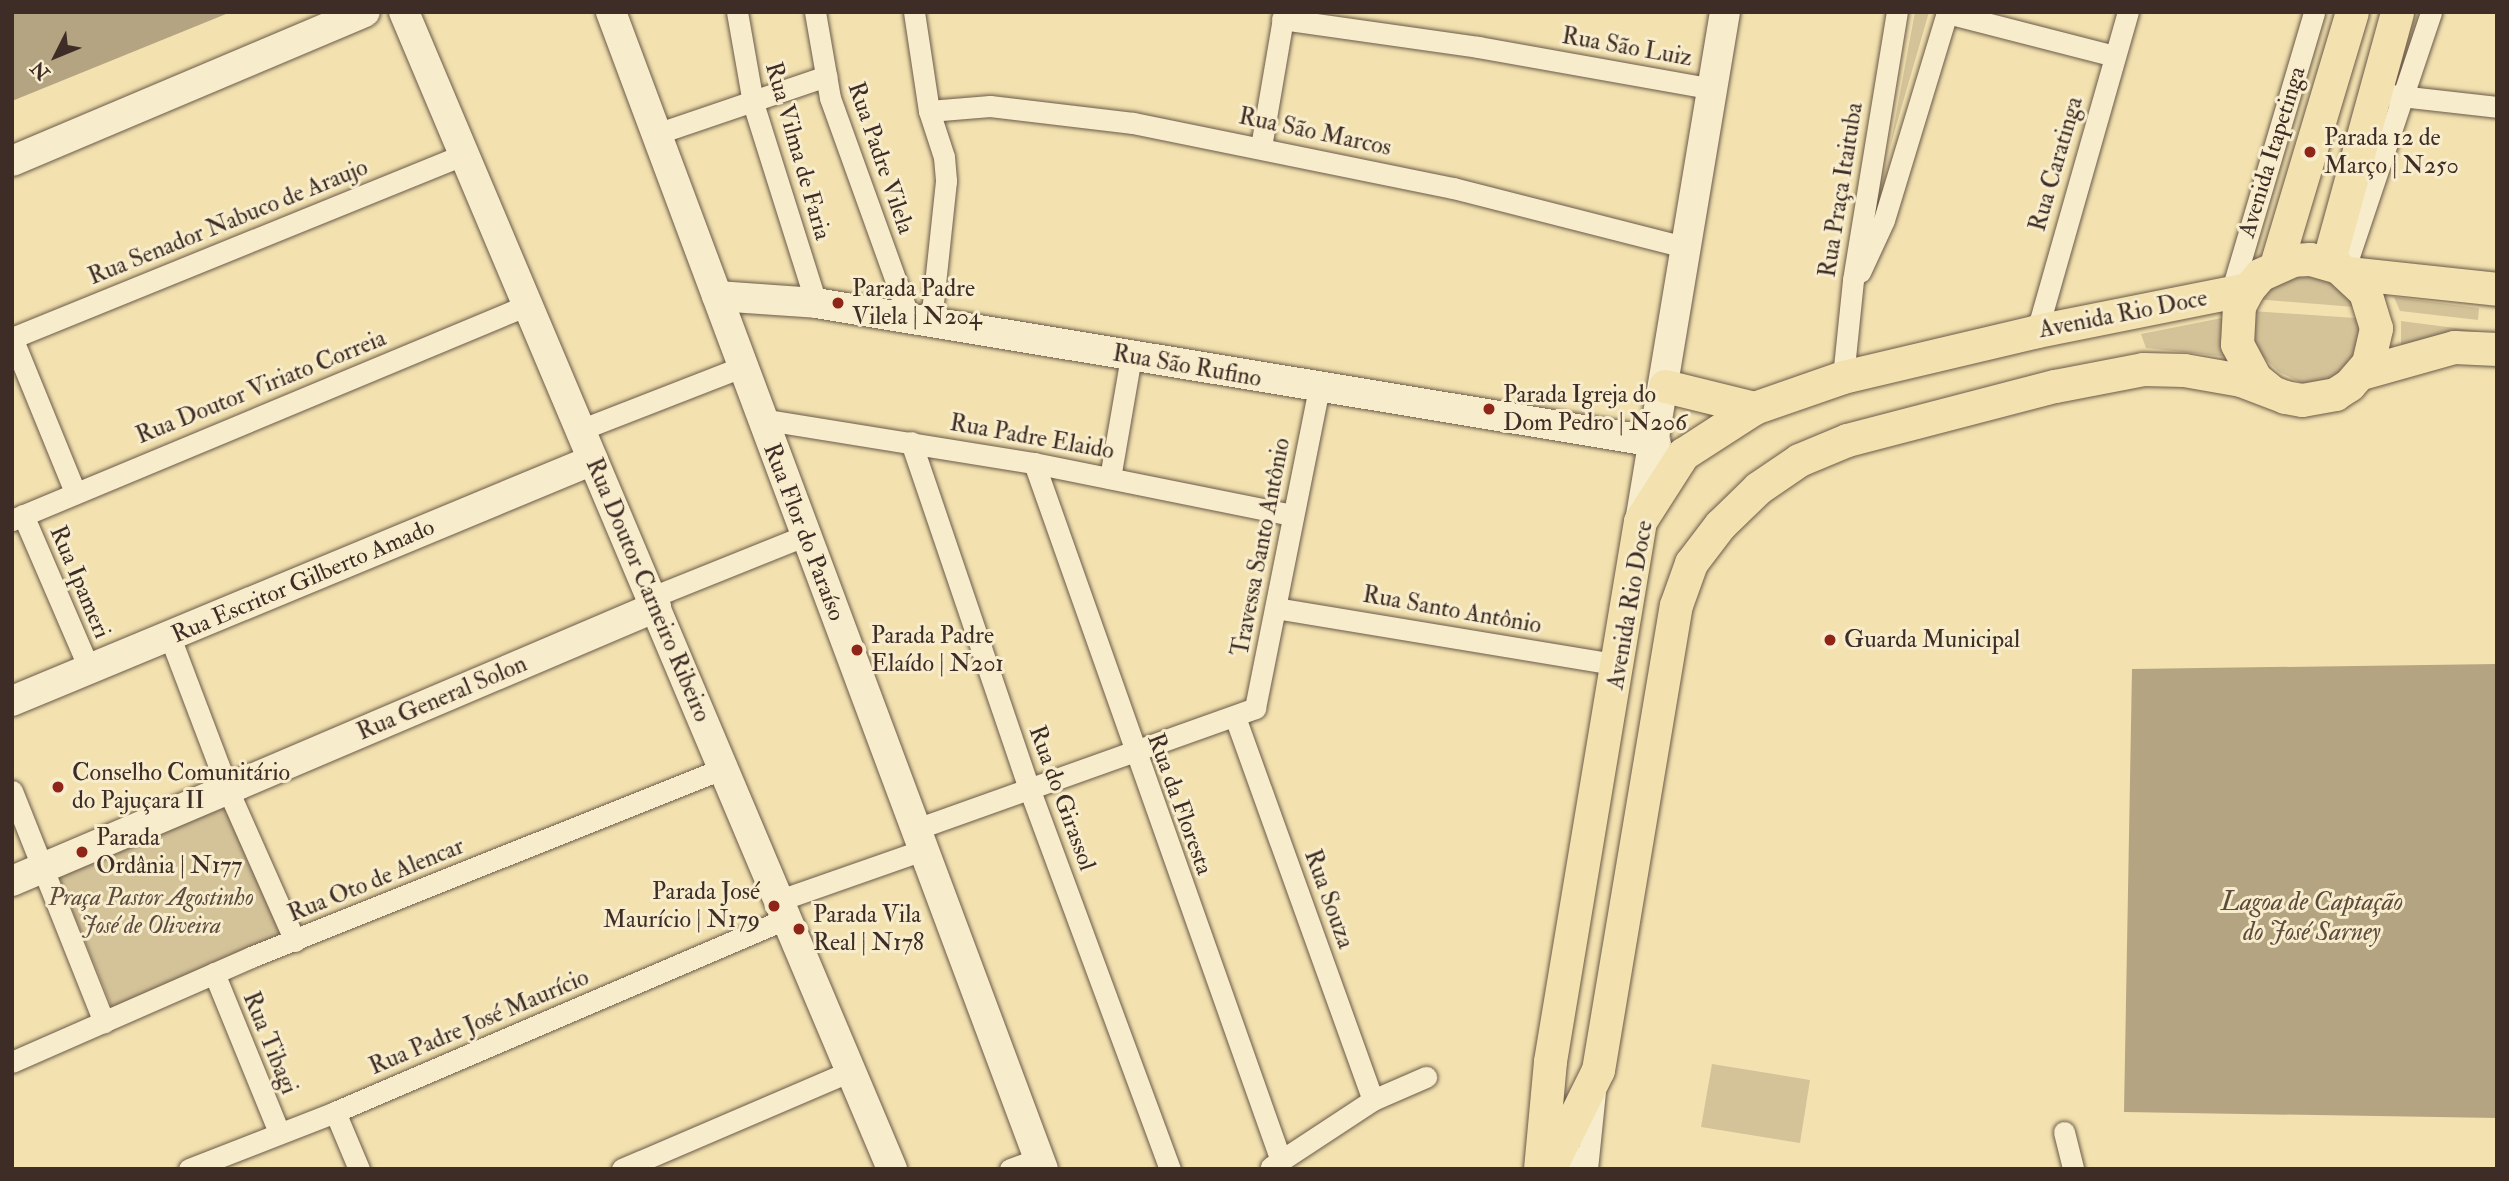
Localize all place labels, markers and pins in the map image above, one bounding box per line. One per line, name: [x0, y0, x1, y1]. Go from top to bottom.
place label: Parada 12 de Março | N250: [2324, 124, 2459, 180]
marker: Parada 12 de Março | N250: [2302, 144, 2318, 160]
place label: Parada Padre Vilela | N204: [852, 275, 982, 331]
marker: Parada Padre Vilela | N204: [830, 295, 846, 311]
place label: Parada Igreja do Dom Pedro | N206: [1503, 381, 1687, 437]
marker: Parada Igreja do Dom Pedro | N206: [1481, 401, 1497, 417]
place label: Parada Padre Elaído | N201: [871, 622, 1004, 678]
place label: Guarda Municipal: [1844, 626, 2020, 654]
marker: Guarda Municipal: [1822, 632, 1838, 648]
marker: Parada Padre Elaído | N201: [849, 642, 865, 658]
place label: Conselho Comunitário do Pajuçara II: [72, 759, 290, 815]
marker: Conselho Comunitário do Pajuçara II: [50, 779, 66, 795]
place label: Parada Ordânia | N177: [96, 824, 242, 880]
marker: Parada Ordânia | N177: [74, 844, 90, 860]
place label: Parada José Maurício | N179: [603, 878, 760, 934]
marker: Parada José Maurício | N179: [766, 898, 782, 914]
place label: Parada Vila Real | N178: [813, 901, 924, 957]
marker: Parada Vila Real | N178: [791, 921, 807, 937]

